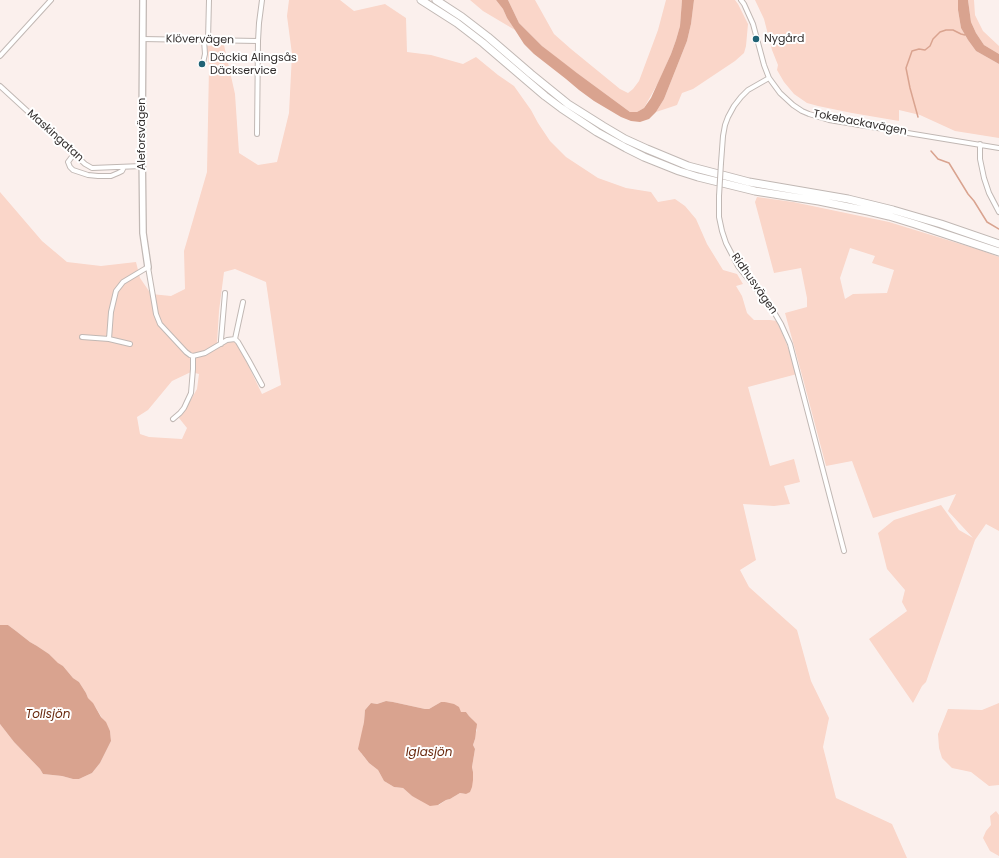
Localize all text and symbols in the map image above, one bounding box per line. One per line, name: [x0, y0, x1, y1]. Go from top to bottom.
place label: Nygård: [764, 32, 804, 46]
street label: Klövervägen: [166, 33, 234, 47]
marker: Nygård: [751, 34, 761, 44]
place label: Däckia Alingsås Däckservice: [210, 51, 297, 77]
marker: Däckia Alingsås Däckservice: [197, 59, 207, 69]
street label: Aleforsvägen: [135, 98, 149, 170]
street label: Maskingatan: [24, 107, 86, 165]
street label: Tokebackavägen: [812, 107, 908, 139]
street label: Ridhusvägen: [728, 251, 780, 317]
water label: Tollsjön: [26, 708, 70, 722]
water label: Iglasjön: [406, 746, 452, 760]

